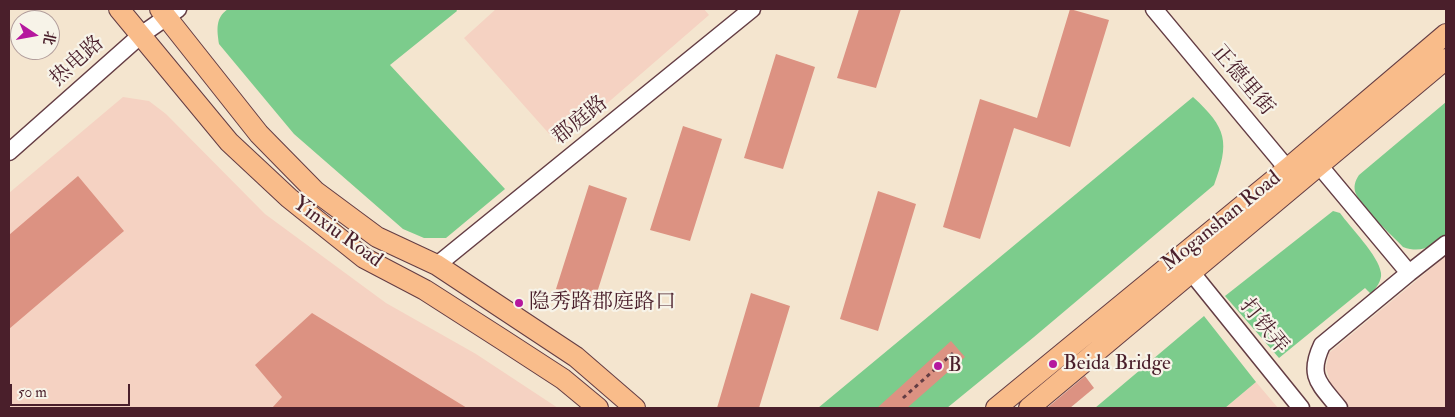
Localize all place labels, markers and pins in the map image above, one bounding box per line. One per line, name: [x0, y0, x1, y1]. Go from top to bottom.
place label: 隐秀路郡庭路口: [529, 290, 676, 316]
marker: 隐秀路郡庭路口: [513, 297, 525, 309]
place label: Beida Bridge: [1063, 351, 1171, 377]
place label: B: [948, 353, 962, 379]
marker: Beida Bridge: [1047, 358, 1059, 370]
marker: B: [932, 360, 944, 372]

